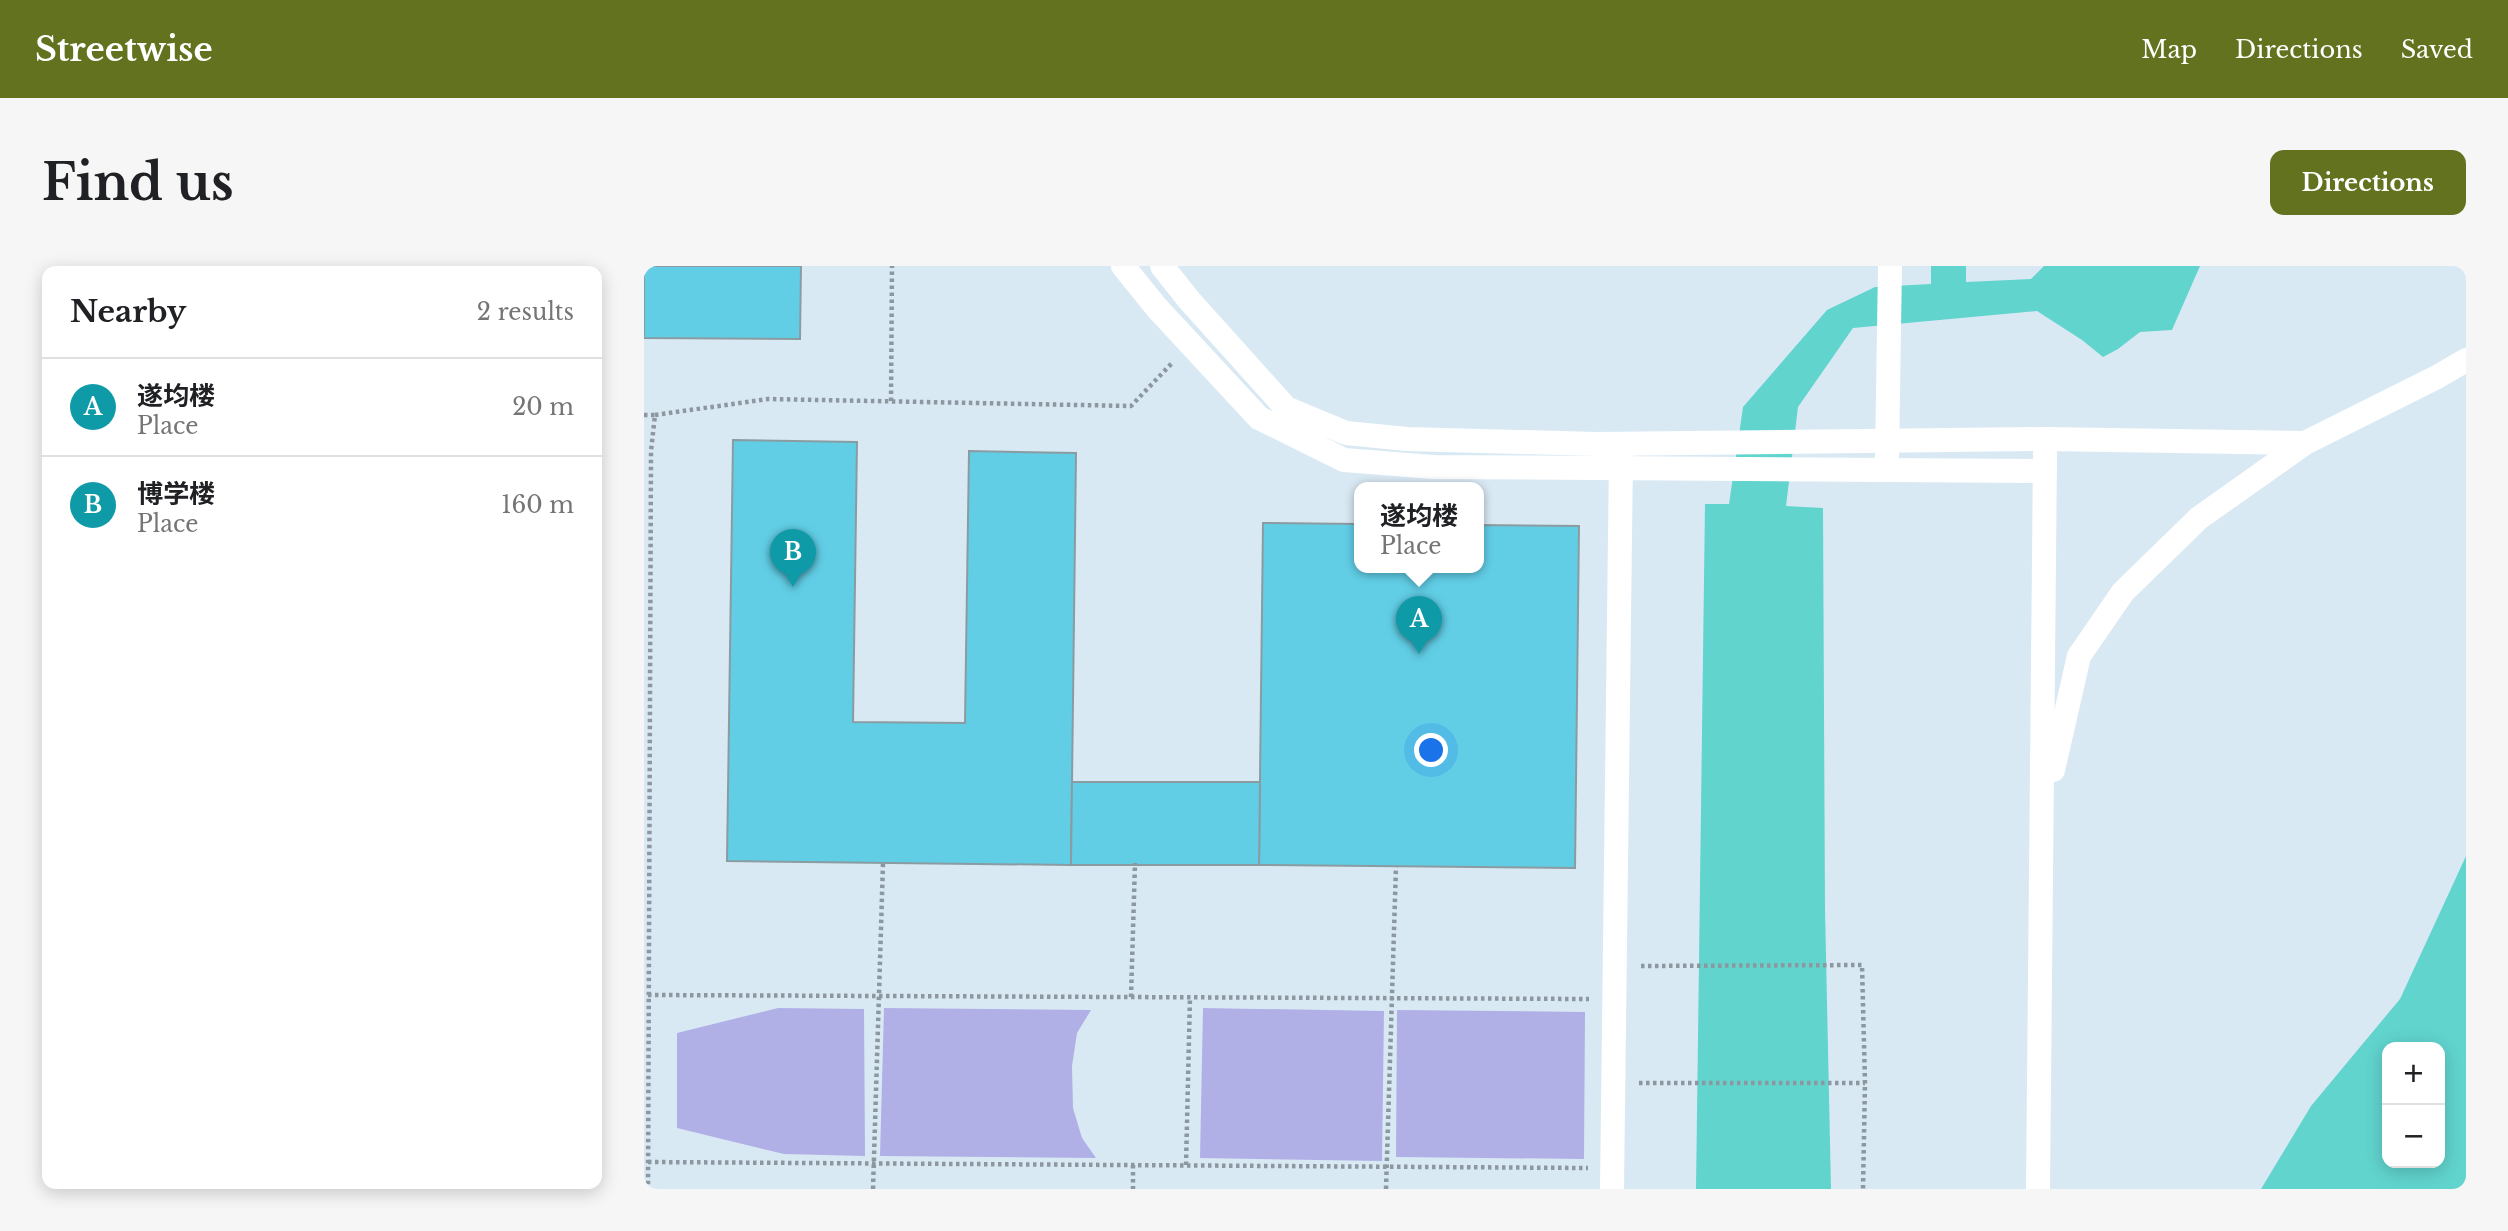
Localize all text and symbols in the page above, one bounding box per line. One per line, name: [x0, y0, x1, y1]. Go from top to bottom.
text: Streetwise: [35, 29, 213, 70]
text: Map: [2141, 35, 2197, 64]
text: Directions: [2235, 35, 2363, 64]
text: Saved: [2401, 35, 2473, 64]
button: Directions: [2270, 150, 2466, 215]
text: Find us: [42, 152, 234, 213]
text: Nearby: [70, 293, 186, 330]
text: 2 results: [477, 298, 574, 326]
text: 遂均楼: [137, 380, 215, 412]
text: A: [84, 393, 102, 421]
text: 20 m: [512, 393, 574, 421]
text: Place: [137, 412, 199, 440]
text: 博学楼: [137, 478, 215, 510]
popup: [1354, 482, 1484, 573]
text: B: [84, 491, 102, 519]
text: 160 m: [501, 491, 574, 519]
text: 遂均楼: [1380, 500, 1458, 532]
text: Place: [137, 510, 199, 538]
pin: B: [770, 529, 816, 587]
text: Place: [1380, 532, 1442, 560]
pin: A: [1396, 596, 1442, 654]
your location: [1414, 733, 1448, 767]
map controls: [2382, 1042, 2445, 1168]
button: +: [2382, 1042, 2445, 1105]
button: −: [2382, 1105, 2445, 1168]

